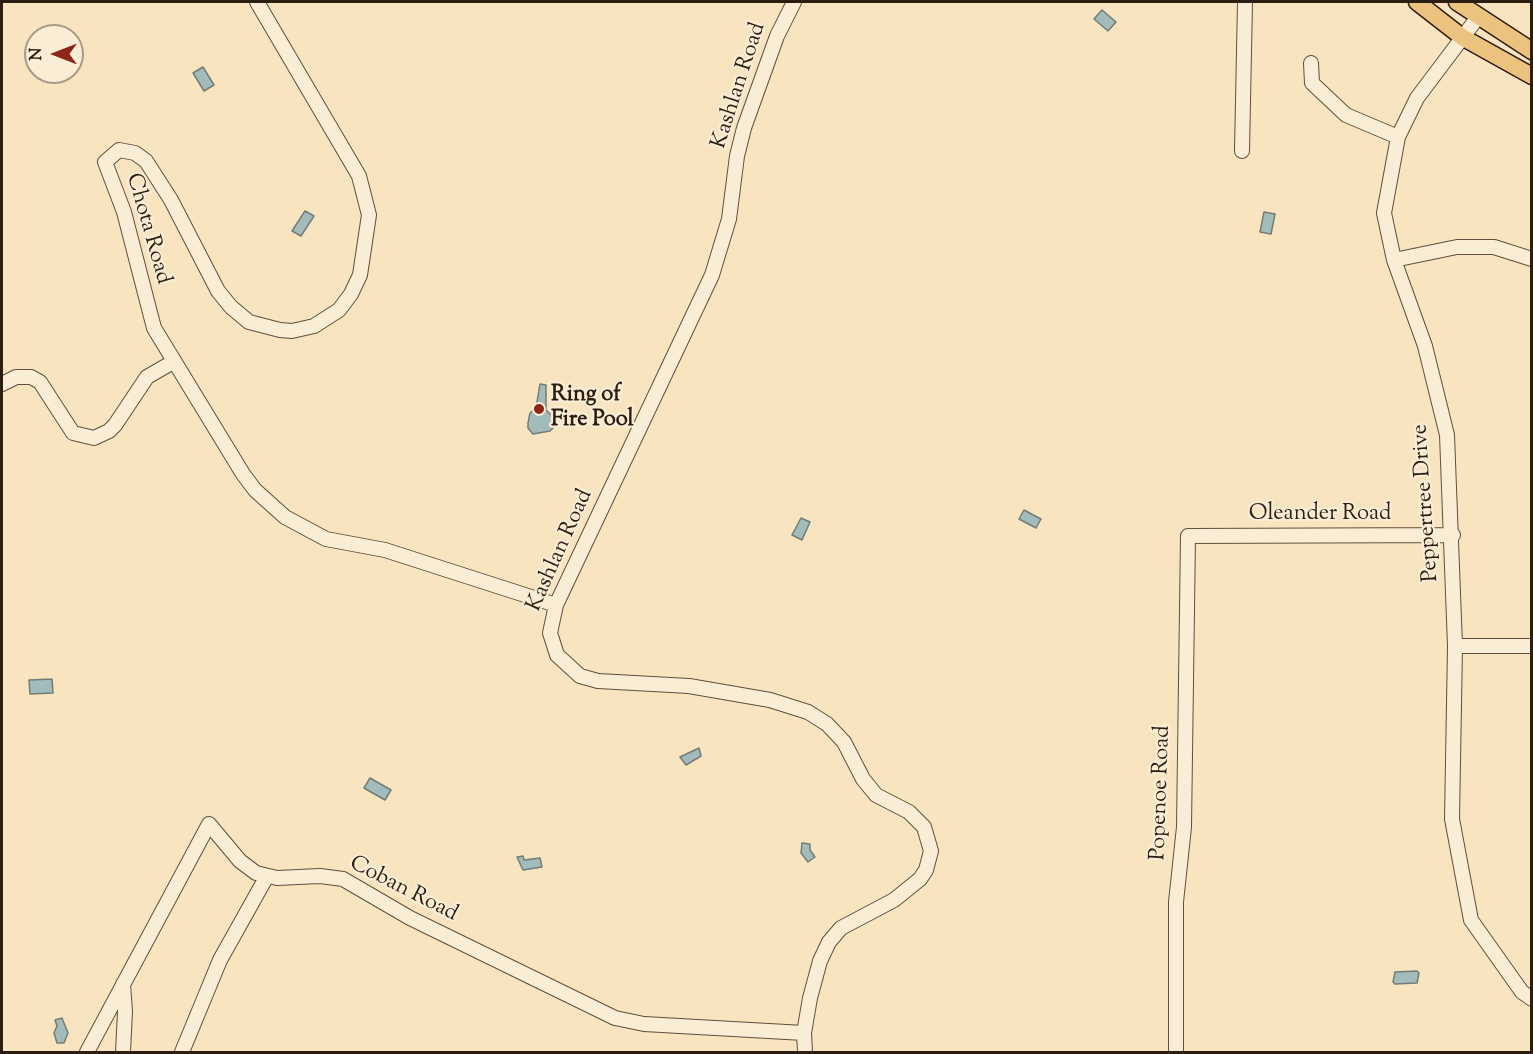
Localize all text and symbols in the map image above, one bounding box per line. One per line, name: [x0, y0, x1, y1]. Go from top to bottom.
street label: Kashlan Road: [707, 20, 773, 152]
north arrow: [24, 24, 84, 84]
text: N: [26, 48, 49, 60]
street label: Chota Road: [119, 170, 175, 288]
place label: Ring of Fire Pool: [551, 383, 634, 434]
marker: Ring of Fire Pool: [532, 402, 546, 416]
street label: Peppertree Drive: [1408, 423, 1446, 583]
street label: Kashlan Road: [522, 486, 600, 616]
street label: Oleander Road: [1249, 502, 1391, 528]
street label: Popenoe Road: [1146, 725, 1178, 861]
street label: Coban Road: [344, 851, 462, 929]

